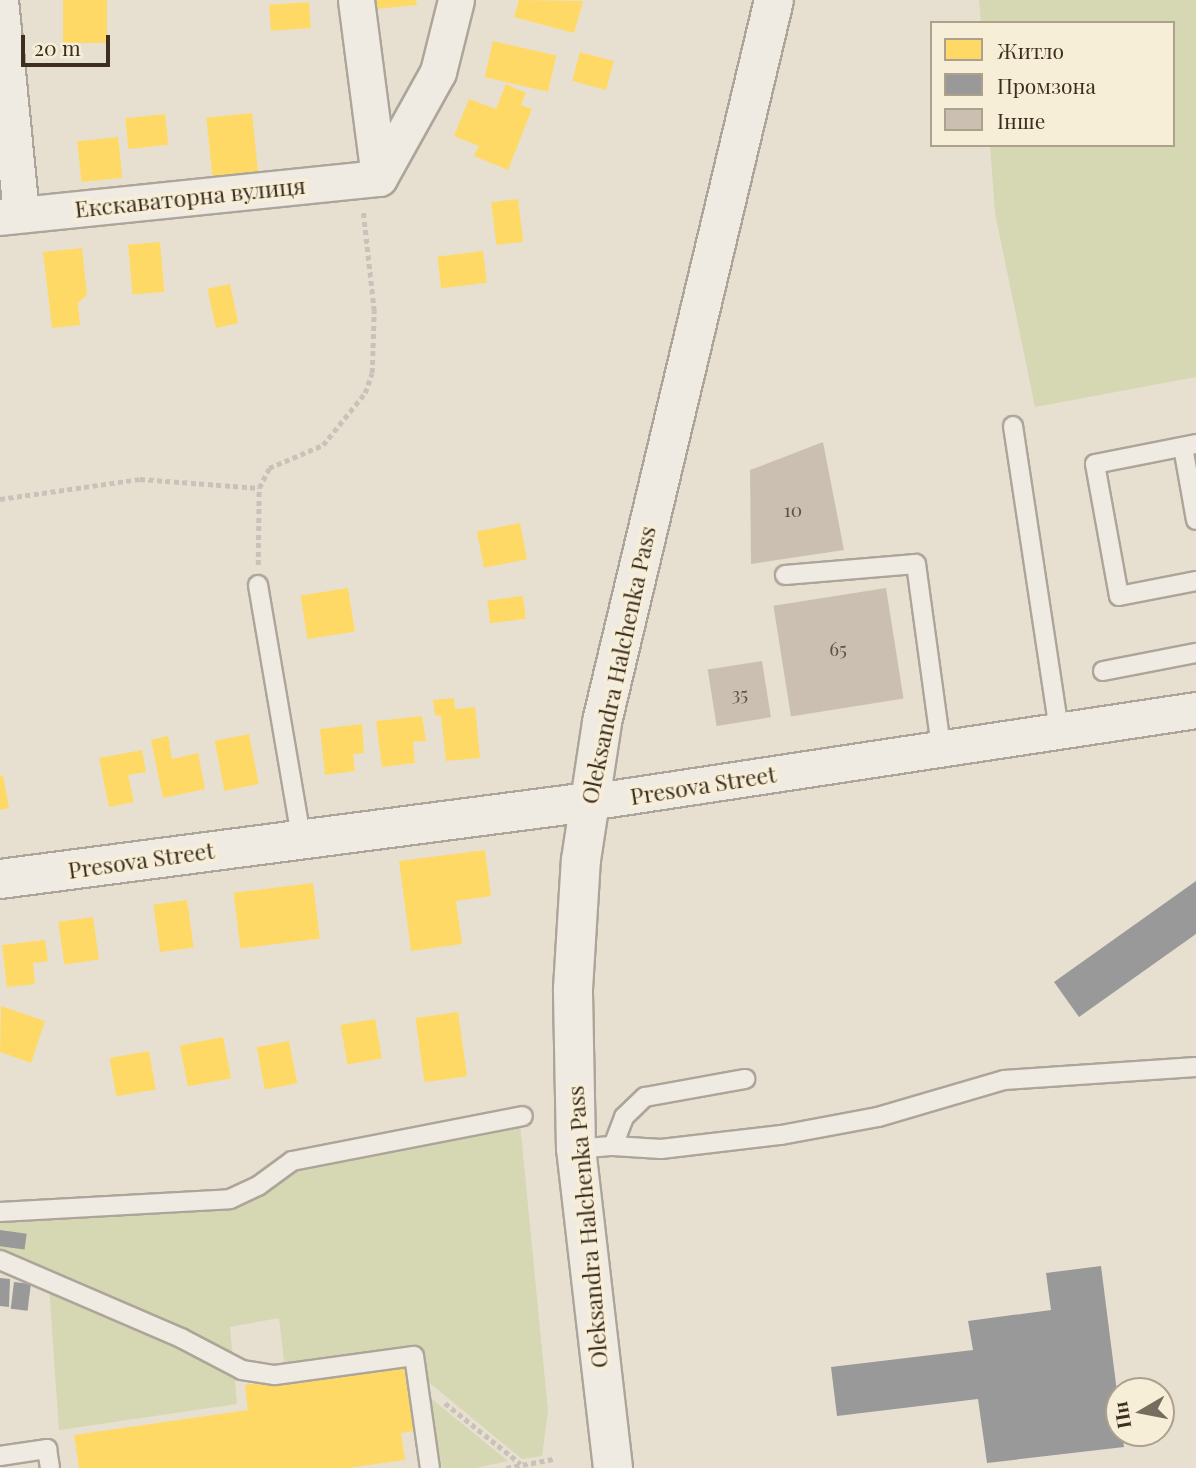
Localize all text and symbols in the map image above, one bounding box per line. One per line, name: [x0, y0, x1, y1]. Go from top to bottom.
scale bar: [24, 21, 114, 65]
legend: [930, 21, 1175, 147]
text: 20 m: [34, 33, 81, 61]
text: Житло: [997, 36, 1064, 64]
text: Промзона: [997, 71, 1096, 99]
text: Інше: [997, 106, 1045, 134]
street label: Екскаваторна вулиця: [73, 171, 307, 223]
house number: 10: [784, 499, 802, 521]
street label: Oleksandra Halchenka Pass: [575, 523, 661, 807]
house number: 65: [829, 638, 847, 660]
house number: 35: [732, 683, 748, 705]
street label: Presova Street: [628, 760, 778, 810]
street label: Presova Street: [66, 836, 216, 884]
street label: Oleksandra Halchenka Pass: [561, 1084, 613, 1370]
north arrow: [1105, 1377, 1175, 1447]
text: Пн: [1106, 1400, 1136, 1431]

